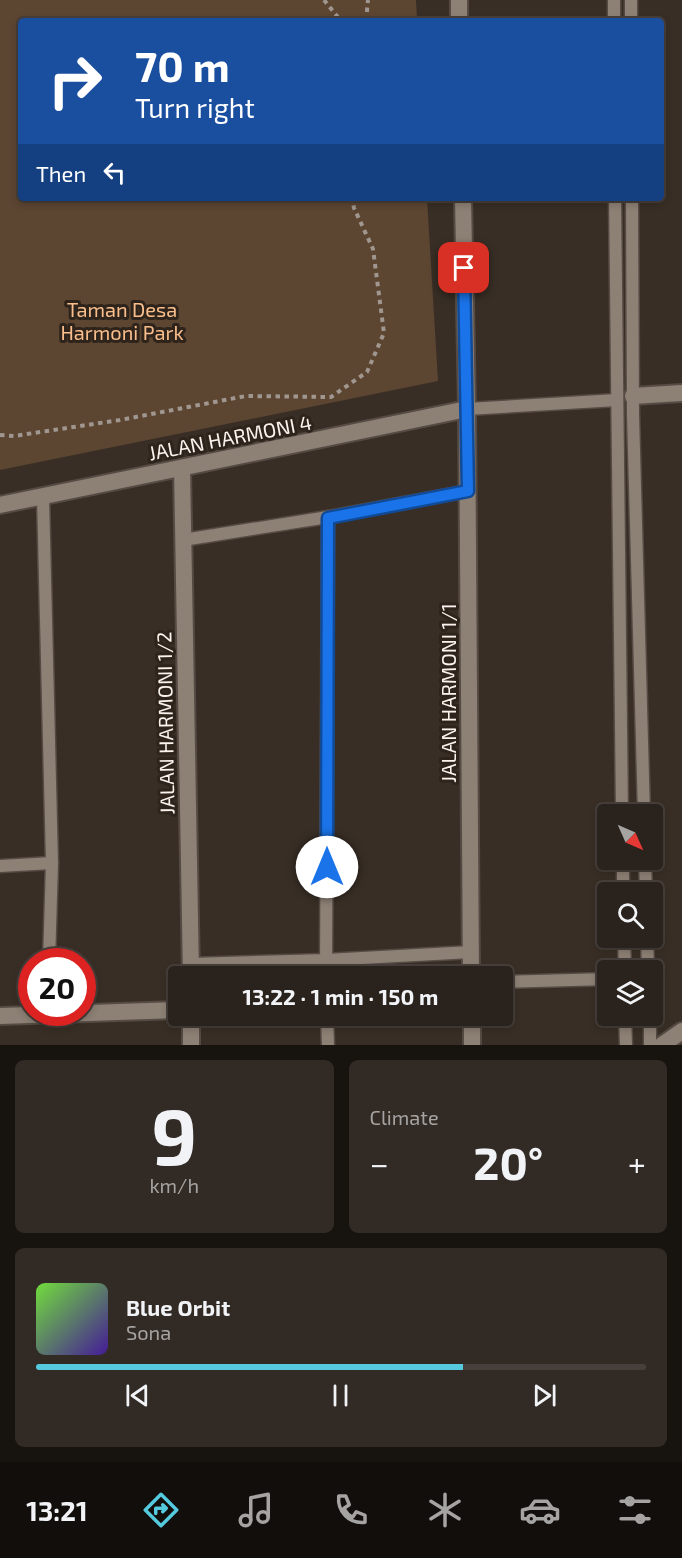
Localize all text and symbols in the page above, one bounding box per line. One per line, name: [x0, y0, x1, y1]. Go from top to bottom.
text: 70 m: [135, 40, 230, 90]
icon: right: [36, 42, 114, 120]
text: Turn right: [135, 91, 255, 123]
icon: left: [98, 156, 131, 189]
text: Then: [36, 160, 86, 186]
pin: [438, 242, 489, 293]
icon: arrive: [447, 251, 480, 284]
park label: Taman Desa Harmoni Park: [60, 297, 184, 344]
street label: JALAN HARMONI 4: [146, 409, 314, 465]
street label: JALAN HARMONI 1/1: [436, 603, 460, 783]
street label: JALAN HARMONI 1/2: [151, 631, 179, 815]
north arrow: [597, 804, 663, 870]
map controls: [597, 804, 663, 1026]
position arrow: [295, 835, 359, 899]
button: search: [597, 882, 663, 948]
speed limit sign: 20: [18, 948, 96, 1026]
button: layers: [597, 960, 663, 1026]
text: 13:22 · 1 min · 150 m: [243, 983, 438, 1009]
text: 9: [151, 1087, 197, 1181]
text: Climate: [370, 1105, 439, 1129]
text: 20°: [473, 1135, 543, 1189]
text: −: [370, 1143, 389, 1183]
text: +: [628, 1143, 646, 1183]
text: km/h: [149, 1173, 199, 1197]
text: Blue Orbit: [126, 1294, 230, 1320]
text: Sona: [126, 1320, 171, 1344]
icon: previous: [121, 1379, 154, 1412]
icon: pause: [324, 1379, 357, 1412]
icon: next: [528, 1379, 561, 1412]
icon: directions: [140, 1489, 182, 1531]
icon: music: [235, 1489, 277, 1531]
icon: phone: [330, 1489, 372, 1531]
icon: climate: [424, 1489, 466, 1531]
icon: car: [519, 1489, 561, 1531]
icon: filters: [614, 1489, 656, 1531]
text: 13:21: [26, 1494, 88, 1526]

